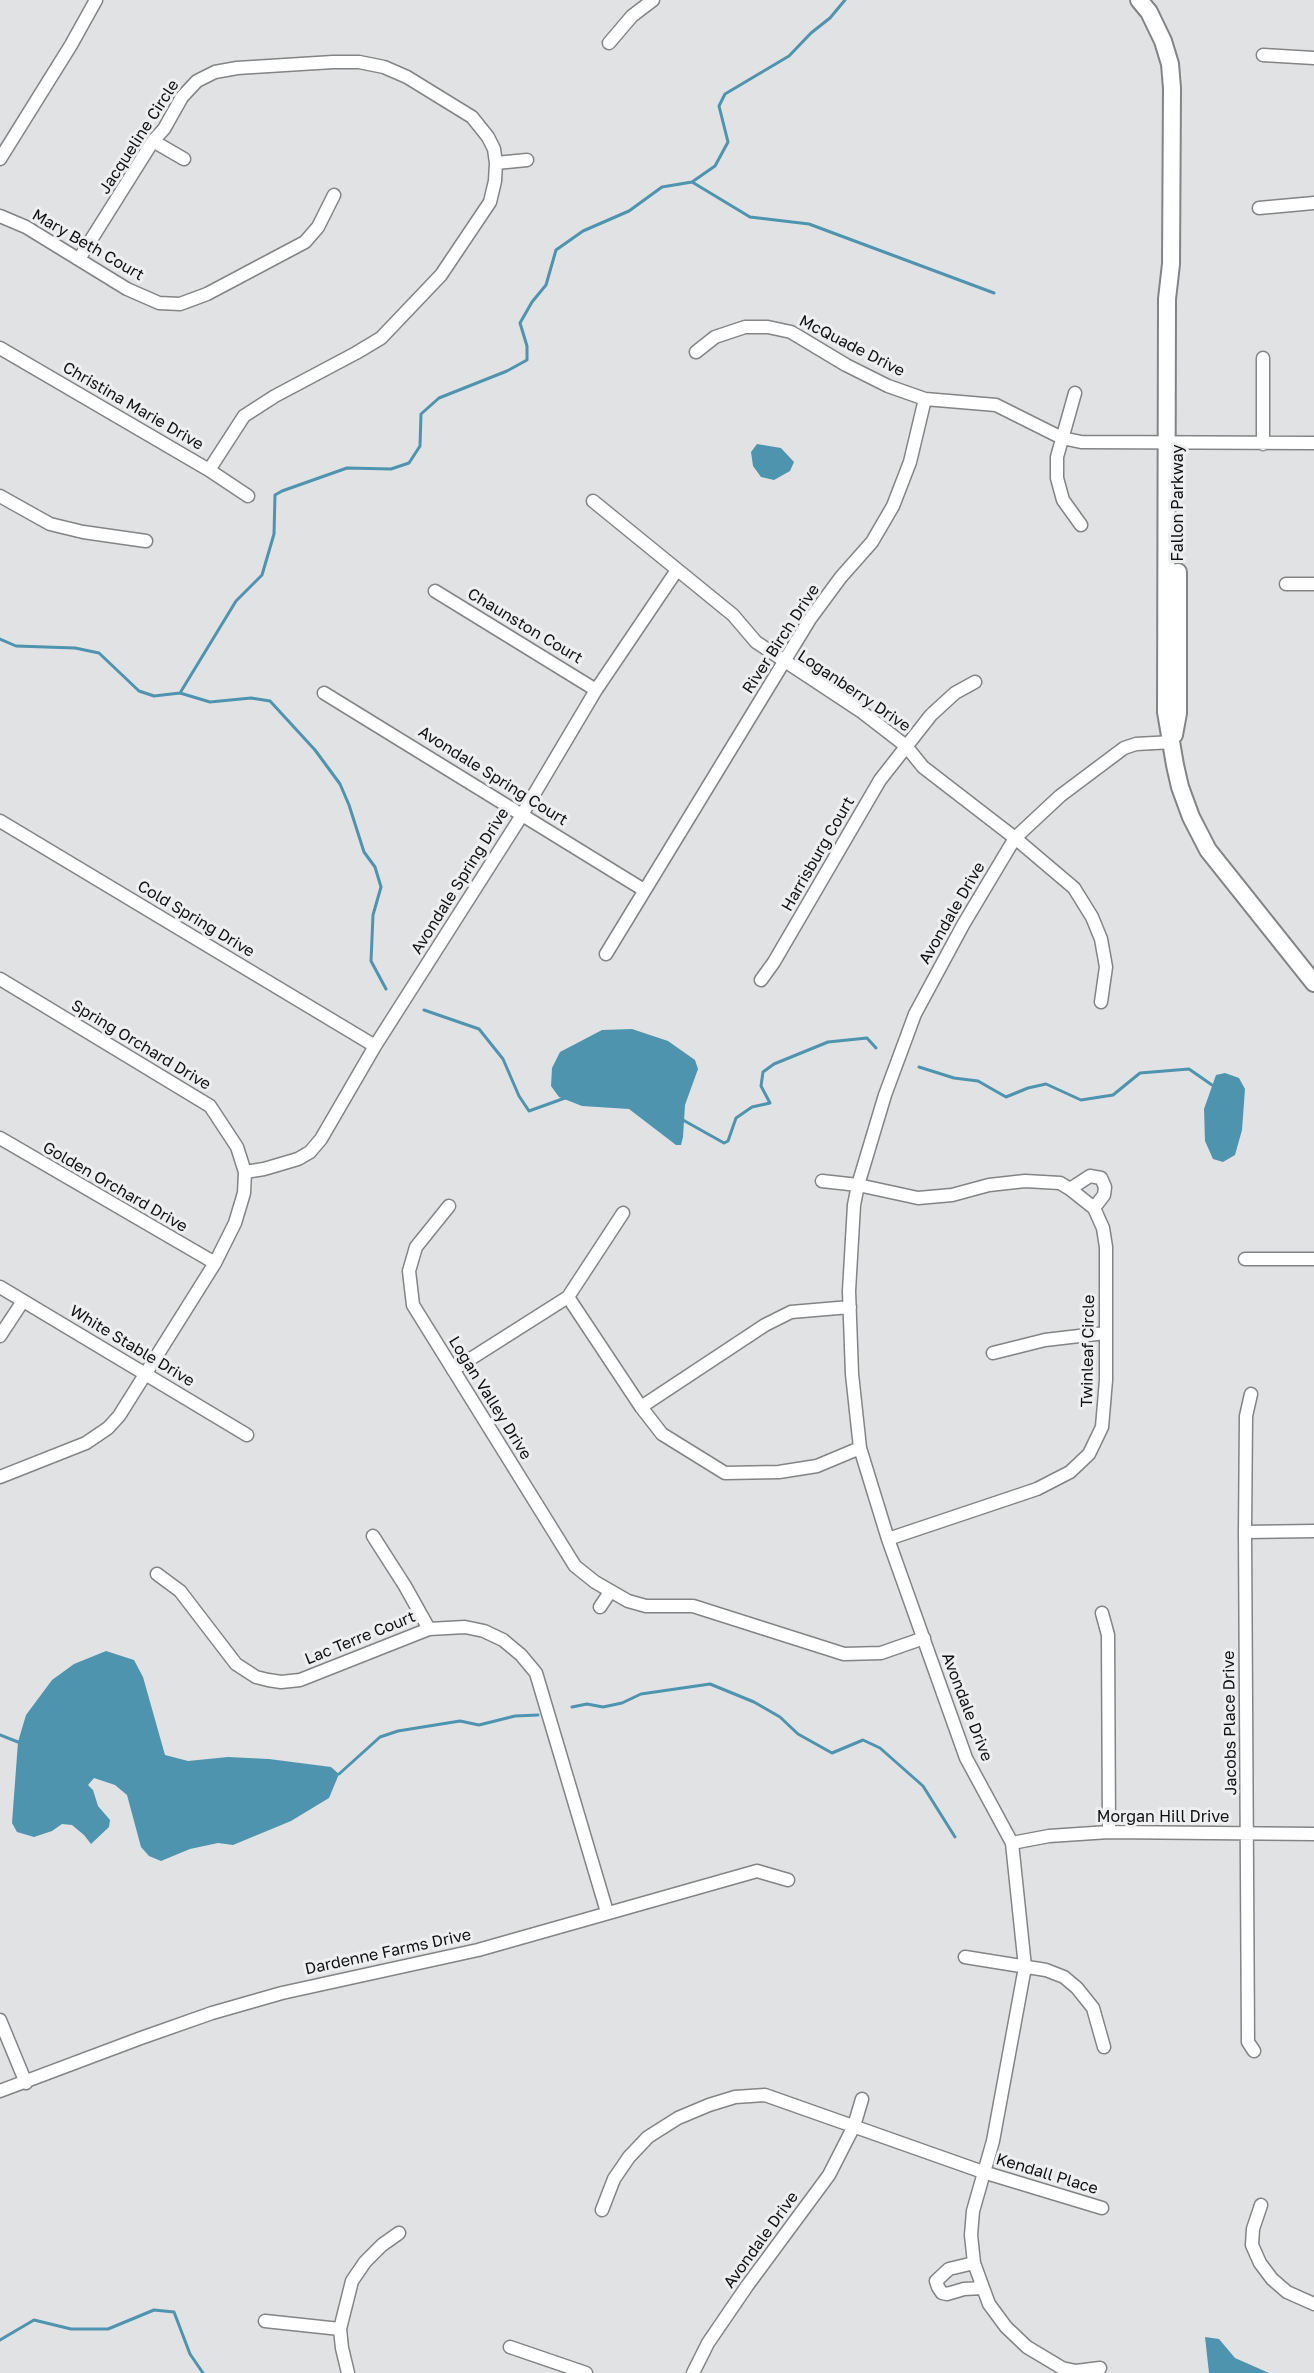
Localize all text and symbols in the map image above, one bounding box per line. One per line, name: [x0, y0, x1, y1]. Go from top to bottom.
street label: Jacqueline Circle: [95, 76, 183, 198]
street label: Mary Beth Court: [29, 205, 147, 285]
street label: McQuade Drive: [796, 311, 908, 381]
street label: Christina Marie Drive: [59, 358, 207, 454]
street label: Fallon Parkway: [1168, 445, 1188, 561]
street label: River Birch Drive: [738, 581, 824, 697]
street label: Chaunston Court: [464, 584, 586, 668]
street label: Loganberry Drive: [794, 646, 914, 736]
street label: Avondale Spring Court: [415, 722, 571, 830]
street label: Harrisburg Court: [777, 793, 859, 915]
street label: Avondale Spring Drive: [407, 804, 513, 958]
street label: Avondale Drive: [915, 859, 989, 967]
street label: Cold Spring Drive: [134, 876, 258, 962]
street label: Spring Orchard Drive: [68, 996, 214, 1094]
street label: Golden Orchard Drive: [39, 1138, 191, 1236]
street label: Twinleaf Circle: [1077, 1294, 1099, 1408]
street label: White Stable Drive: [66, 1301, 198, 1391]
street label: Logan Valley Drive: [444, 1333, 536, 1463]
street label: Lac Terre Court: [302, 1607, 418, 1669]
street label: Avondale Drive: [938, 1650, 996, 1764]
street label: Jacobs Place Drive: [1219, 1650, 1241, 1796]
street label: Morgan Hill Drive: [1097, 1807, 1229, 1827]
street label: Dardenne Farms Drive: [303, 1925, 473, 1979]
street label: Kendall Place: [994, 2149, 1100, 2199]
street label: Avondale Drive: [720, 2188, 802, 2292]

